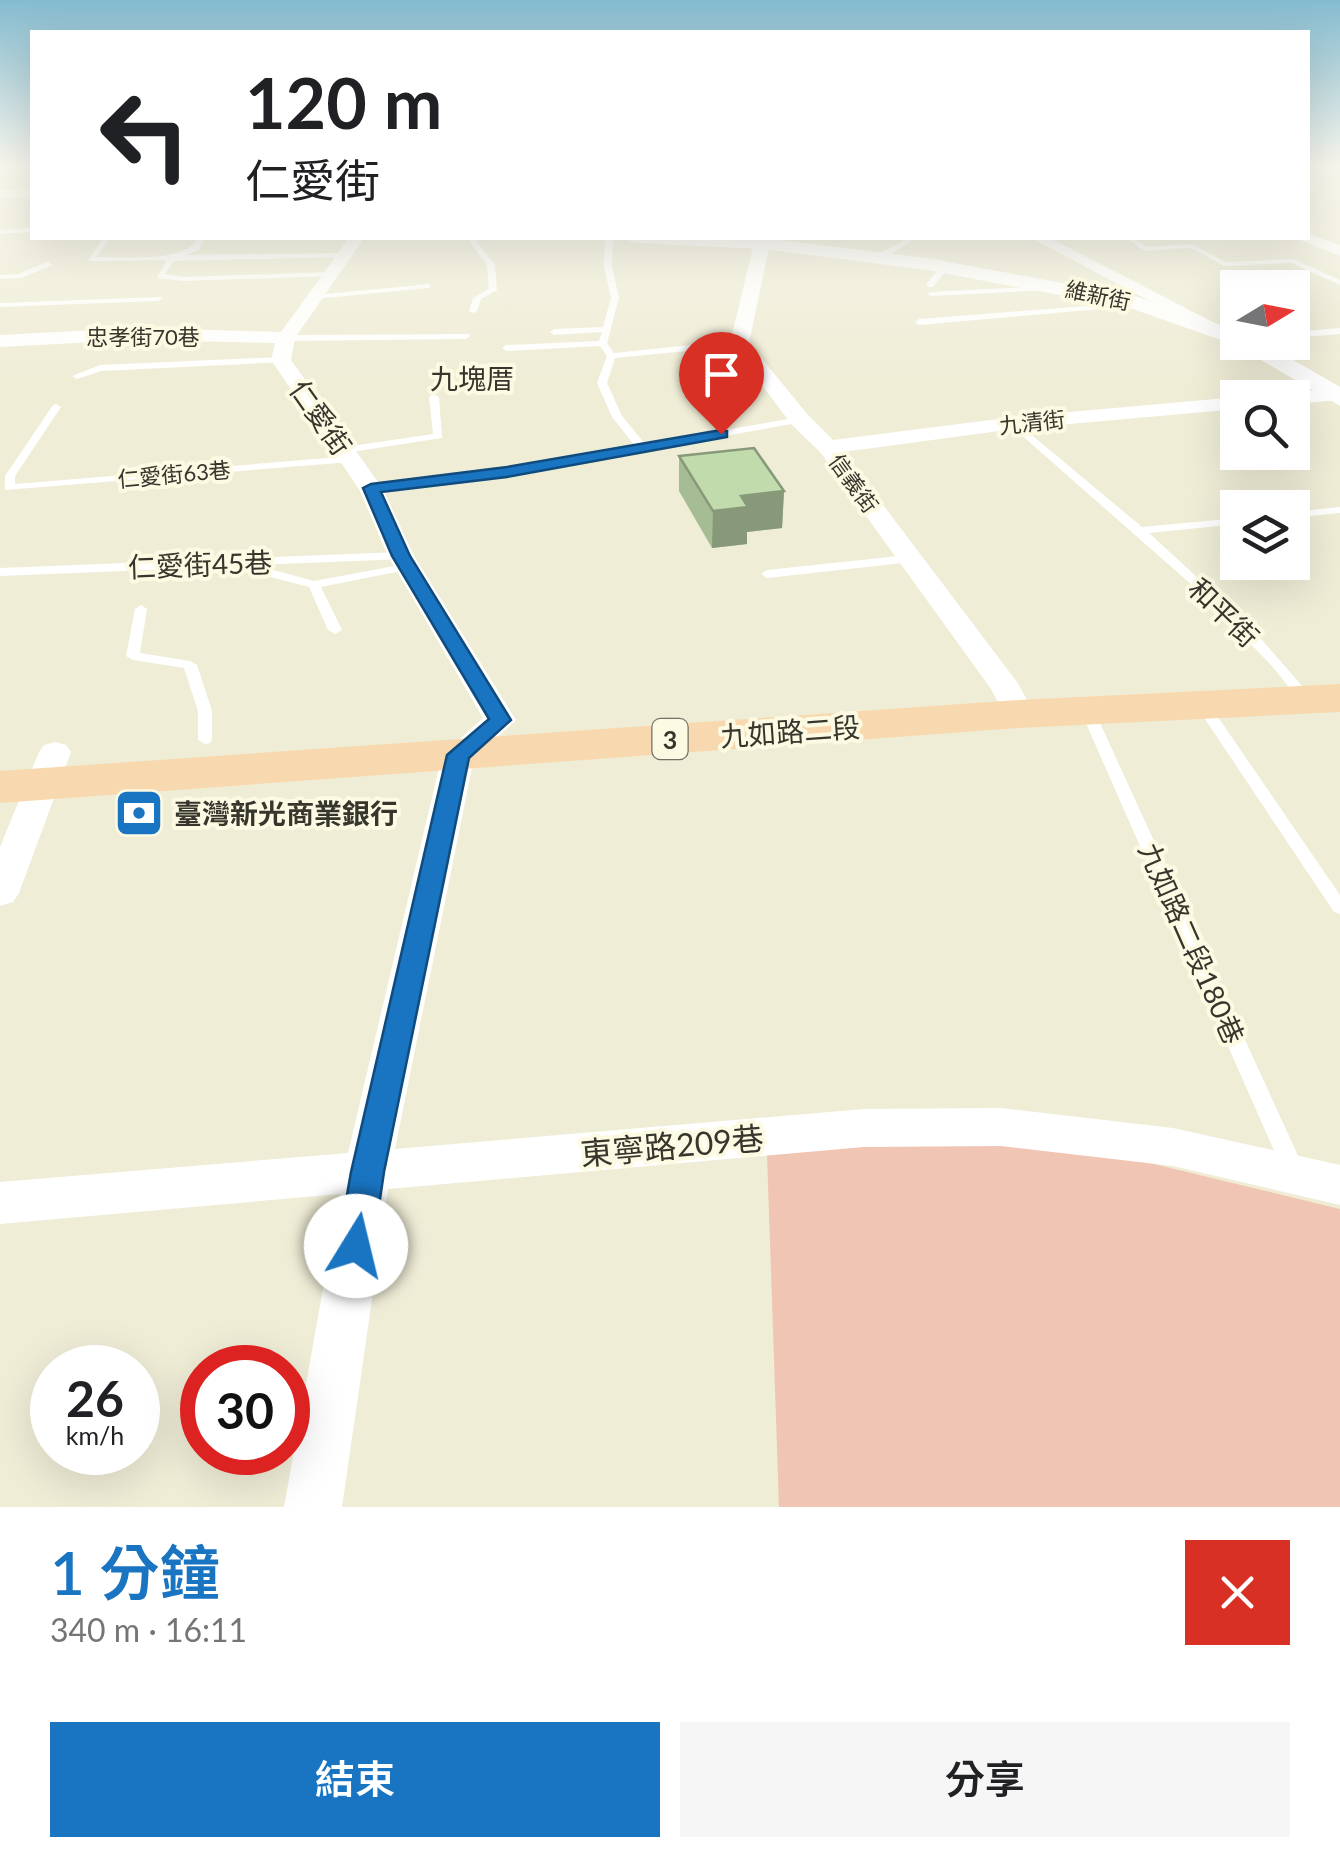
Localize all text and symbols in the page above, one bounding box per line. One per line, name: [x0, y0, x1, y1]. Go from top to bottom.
text: 120 m: [245, 60, 442, 144]
icon: left: [80, 70, 210, 200]
text: 仁愛街: [245, 153, 380, 207]
north arrow: [1220, 270, 1310, 360]
map controls: [1220, 270, 1310, 580]
street label: 維新街: [1063, 275, 1133, 315]
street label: 忠孝街70巷: [86, 323, 200, 350]
pin: [679, 332, 764, 435]
icon: arrive: [694, 347, 749, 402]
district label: 九塊厝: [430, 361, 514, 395]
street label: 仁愛街: [283, 373, 359, 461]
button: search: [1220, 380, 1310, 470]
street label: 九清街: [998, 405, 1066, 439]
street label: 信義街: [824, 448, 884, 518]
street label: 仁愛街63巷: [116, 456, 232, 492]
button: layers: [1220, 490, 1310, 580]
street label: 仁愛街45巷: [127, 544, 273, 584]
street label: 和平街: [1182, 571, 1266, 653]
street label: 九如路二段: [719, 709, 861, 753]
road number: 3: [652, 719, 688, 759]
bank icon: 臺灣新光商業銀行: [113, 787, 165, 839]
place label: 臺灣新光商業銀行: [174, 796, 398, 830]
street label: 九如路二段180巷: [1132, 837, 1252, 1049]
street label: 東寧路209巷: [579, 1118, 765, 1172]
position arrow: [304, 1194, 408, 1298]
speed limit sign: 30: [180, 1345, 310, 1475]
text: 26: [66, 1368, 124, 1428]
text: km/h: [66, 1420, 124, 1450]
text: 1 分鐘: [50, 1536, 220, 1608]
button: close: [1185, 1540, 1290, 1645]
text: 340 m · 16:11: [50, 1610, 247, 1649]
button: 結束: [50, 1722, 660, 1837]
button: 分享: [680, 1722, 1290, 1837]

